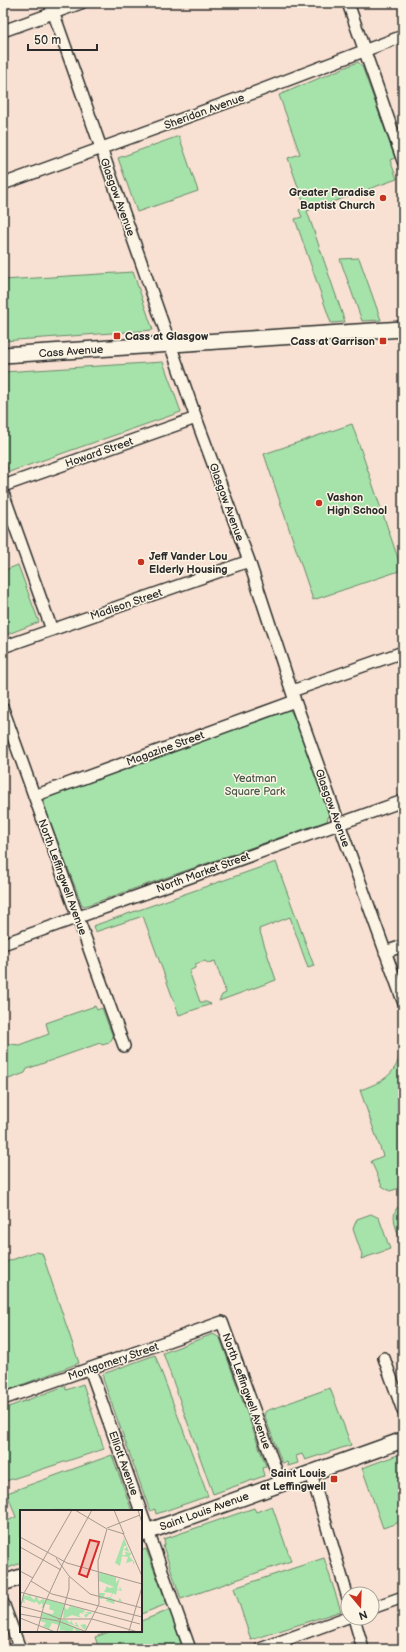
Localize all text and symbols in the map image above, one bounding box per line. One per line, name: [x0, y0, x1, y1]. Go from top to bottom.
scale bar: [28, 26, 97, 52]
text: 50 m: [34, 33, 61, 48]
street label: Sheridan Avenue: [162, 91, 247, 132]
street label: Glasgow Avenue: [97, 156, 138, 238]
place label: Greater Paradise Baptist Church: [289, 186, 375, 212]
marker: Greater Paradise Baptist Church: [378, 193, 388, 203]
place label: Cass at Glasgow: [125, 330, 209, 343]
marker: Cass at Glasgow: [112, 331, 122, 341]
place label: Cass at Garrison: [290, 335, 375, 348]
marker: Cass at Garrison: [378, 336, 388, 346]
street label: Cass Avenue: [38, 343, 104, 360]
street label: Howard Street: [64, 435, 135, 470]
street label: Glasgow Avenue: [206, 461, 247, 543]
place label: Vashon High School: [327, 491, 387, 517]
marker: Vashon High School: [314, 498, 324, 508]
place label: Jeff Vander Lou Elderly Housing: [149, 550, 228, 576]
marker: Jeff Vander Lou Elderly Housing: [136, 557, 146, 567]
street label: Madison Street: [88, 586, 165, 623]
street label: Magazine Street: [124, 728, 206, 769]
street label: Glasgow Avenue: [312, 767, 353, 849]
park label: Yeatman Square Park: [225, 772, 286, 798]
street label: North Leffingwell Avenue: [35, 817, 90, 937]
street label: North Market Street: [155, 849, 252, 895]
street label: North Leffingwell Avenue: [219, 1331, 274, 1451]
street label: Montgomery Street: [66, 1340, 161, 1383]
street label: Elliott Avenue: [106, 1429, 141, 1498]
place label: Saint Louis at Leffingwell: [260, 1467, 327, 1493]
marker: Saint Louis at Leffingwell: [329, 1474, 339, 1484]
street label: Saint Louis Avenue: [158, 1489, 251, 1534]
inset map: [20, 1510, 142, 1632]
north arrow: [340, 1586, 380, 1626]
text: N: [357, 1607, 369, 1622]

